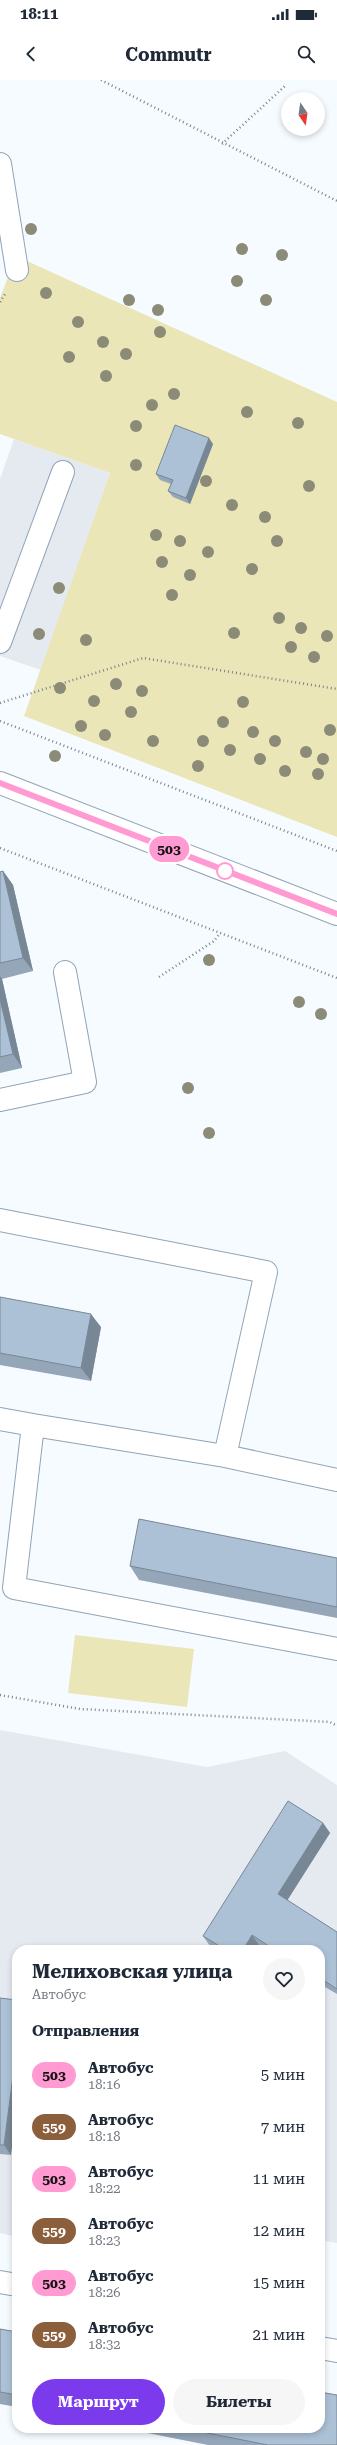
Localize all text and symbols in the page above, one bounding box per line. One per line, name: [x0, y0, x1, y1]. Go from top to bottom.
text: 18:11: [20, 5, 58, 23]
icon: back: [20, 43, 42, 65]
icon: search: [295, 43, 317, 65]
text: Commutr: [125, 44, 212, 65]
north arrow: [281, 92, 325, 136]
map controls: [281, 92, 325, 136]
line badge: 503: [146, 836, 192, 862]
text: 503: [157, 841, 181, 857]
unlabelled marker: [216, 862, 234, 880]
button: heart: [263, 1958, 305, 2000]
text: Мелиховская улица: [32, 1960, 232, 1983]
text: Автобус: [32, 1987, 86, 2002]
text: Отправления: [32, 2022, 139, 2040]
text: Автобус: [88, 2059, 154, 2077]
text: 5 мин: [261, 2066, 305, 2084]
text: 503: [42, 2067, 66, 2083]
text: 18:16: [88, 2077, 120, 2092]
text: Автобус: [88, 2111, 154, 2129]
text: 7 мин: [261, 2118, 305, 2136]
text: 559: [42, 2119, 66, 2135]
text: 18:18: [88, 2129, 120, 2144]
text: Автобус: [88, 2163, 154, 2181]
text: 11 мин: [252, 2170, 305, 2188]
text: 503: [42, 2171, 66, 2187]
text: 18:22: [88, 2181, 120, 2196]
text: Автобус: [88, 2215, 154, 2233]
text: 12 мин: [252, 2222, 305, 2240]
text: 559: [42, 2223, 66, 2239]
text: 18:23: [88, 2233, 120, 2248]
text: Автобус: [88, 2267, 154, 2285]
text: 15 мин: [252, 2274, 305, 2292]
text: 503: [42, 2275, 66, 2291]
text: 18:26: [88, 2285, 120, 2300]
text: Автобус: [88, 2319, 154, 2337]
text: 21 мин: [252, 2326, 305, 2344]
text: 559: [42, 2327, 66, 2343]
text: 18:32: [88, 2337, 120, 2352]
button: Маршрут: [32, 2379, 165, 2425]
button: Билеты: [173, 2379, 305, 2425]

